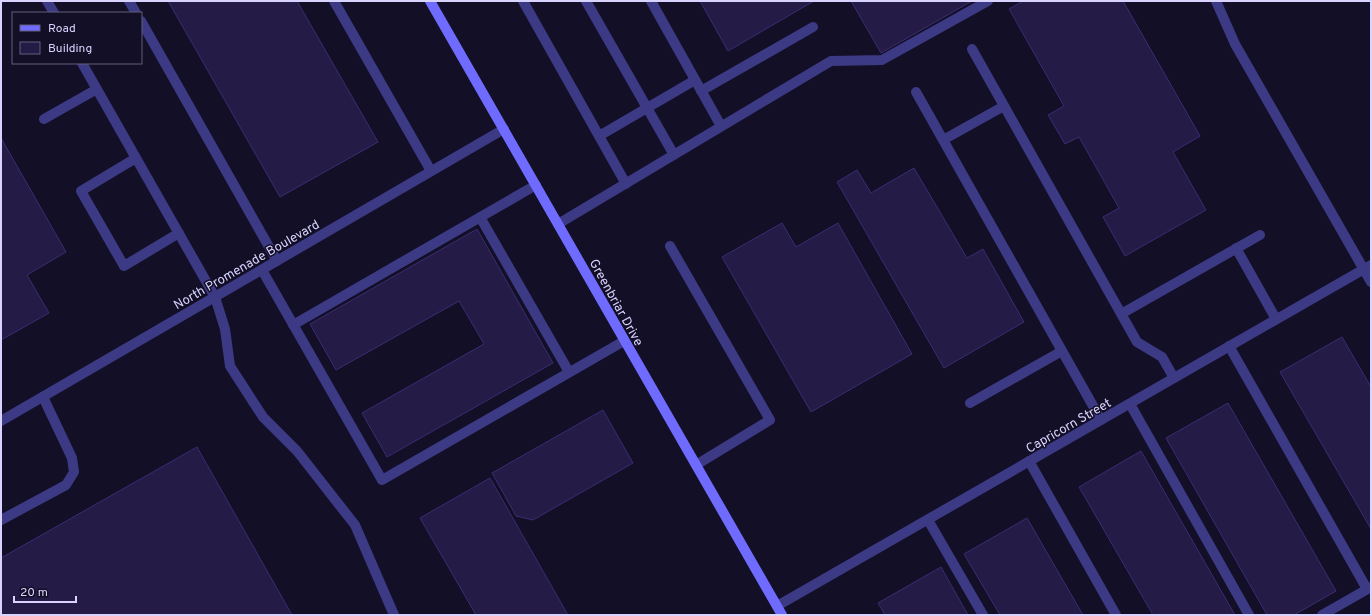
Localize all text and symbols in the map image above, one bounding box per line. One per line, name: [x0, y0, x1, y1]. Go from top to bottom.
legend: [12, 12, 142, 64]
text: Road: [48, 21, 76, 37]
text: Building: [48, 41, 92, 57]
street label: North Promenade Boulevard: [171, 217, 323, 314]
street label: Greenbriar Drive: [585, 257, 646, 349]
street label: Capricorn Street: [1023, 396, 1115, 458]
scale bar: [14, 578, 76, 604]
text: 20 m: [20, 585, 48, 601]

